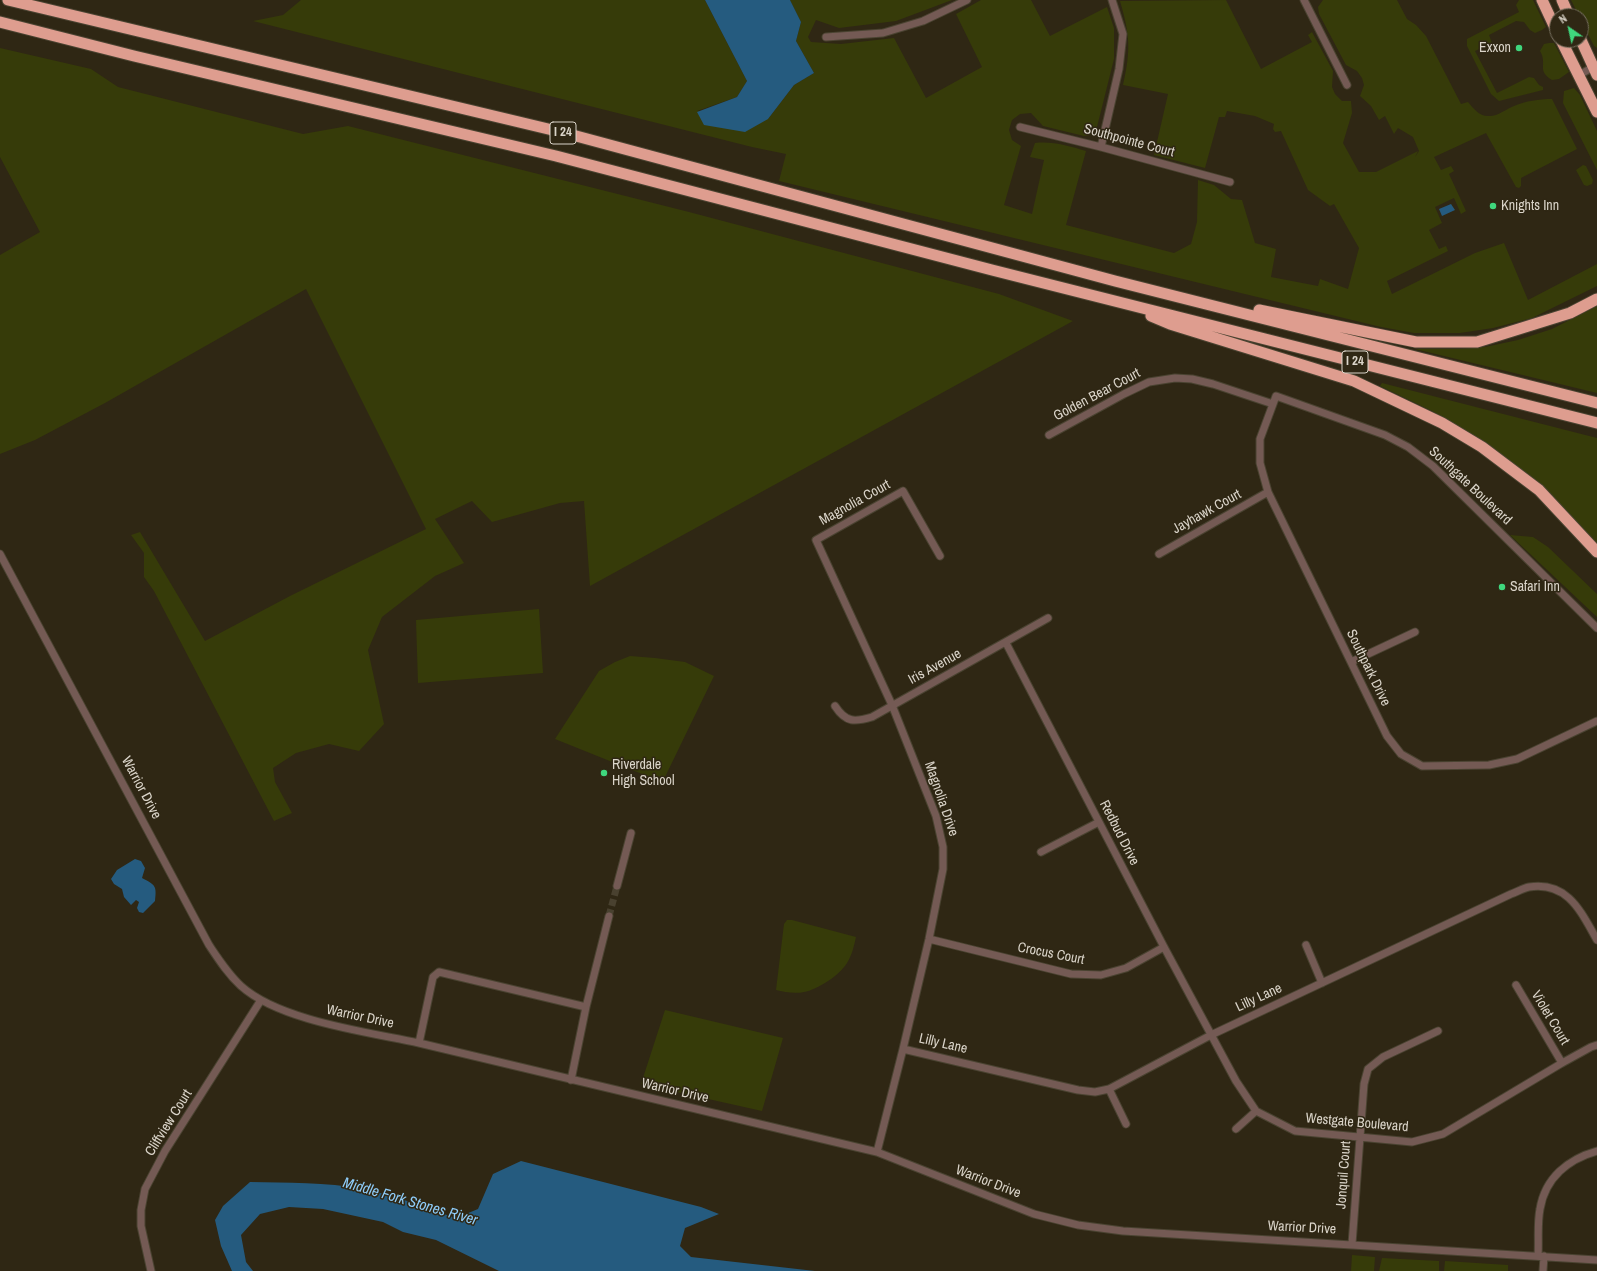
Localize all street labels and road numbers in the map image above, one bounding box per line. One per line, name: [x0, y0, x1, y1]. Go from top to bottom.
street label: Southpointe Court: [1082, 121, 1176, 161]
road number: I 24: [550, 122, 576, 144]
road number: I 24: [1342, 351, 1368, 373]
street label: Golden Bear Court: [1051, 365, 1143, 425]
street label: Southgate Boulevard: [1425, 443, 1515, 529]
street label: Magnolia Court: [817, 477, 893, 529]
street label: Jayhawk Court: [1170, 486, 1244, 538]
street label: Southpark Drive: [1342, 627, 1394, 709]
street label: Iris Avenue: [906, 646, 964, 688]
street label: Warrior Drive: [118, 754, 164, 822]
street label: Magnolia Drive: [920, 759, 962, 839]
street label: Redbud Drive: [1095, 798, 1143, 868]
street label: Crocus Court: [1016, 939, 1086, 969]
street label: Lilly Lane: [1233, 980, 1285, 1016]
street label: Violet Court: [1527, 988, 1573, 1048]
street label: Warrior Drive: [325, 1002, 395, 1032]
street label: Lilly Lane: [917, 1030, 969, 1058]
street label: Warrior Drive: [640, 1075, 710, 1107]
street label: Cliffview Court: [142, 1087, 196, 1159]
street label: Westgate Boulevard: [1305, 1110, 1409, 1136]
street label: Jonquil Court: [1333, 1140, 1355, 1210]
street label: Warrior Drive: [953, 1162, 1023, 1202]
street label: Warrior Drive: [1267, 1218, 1337, 1238]

